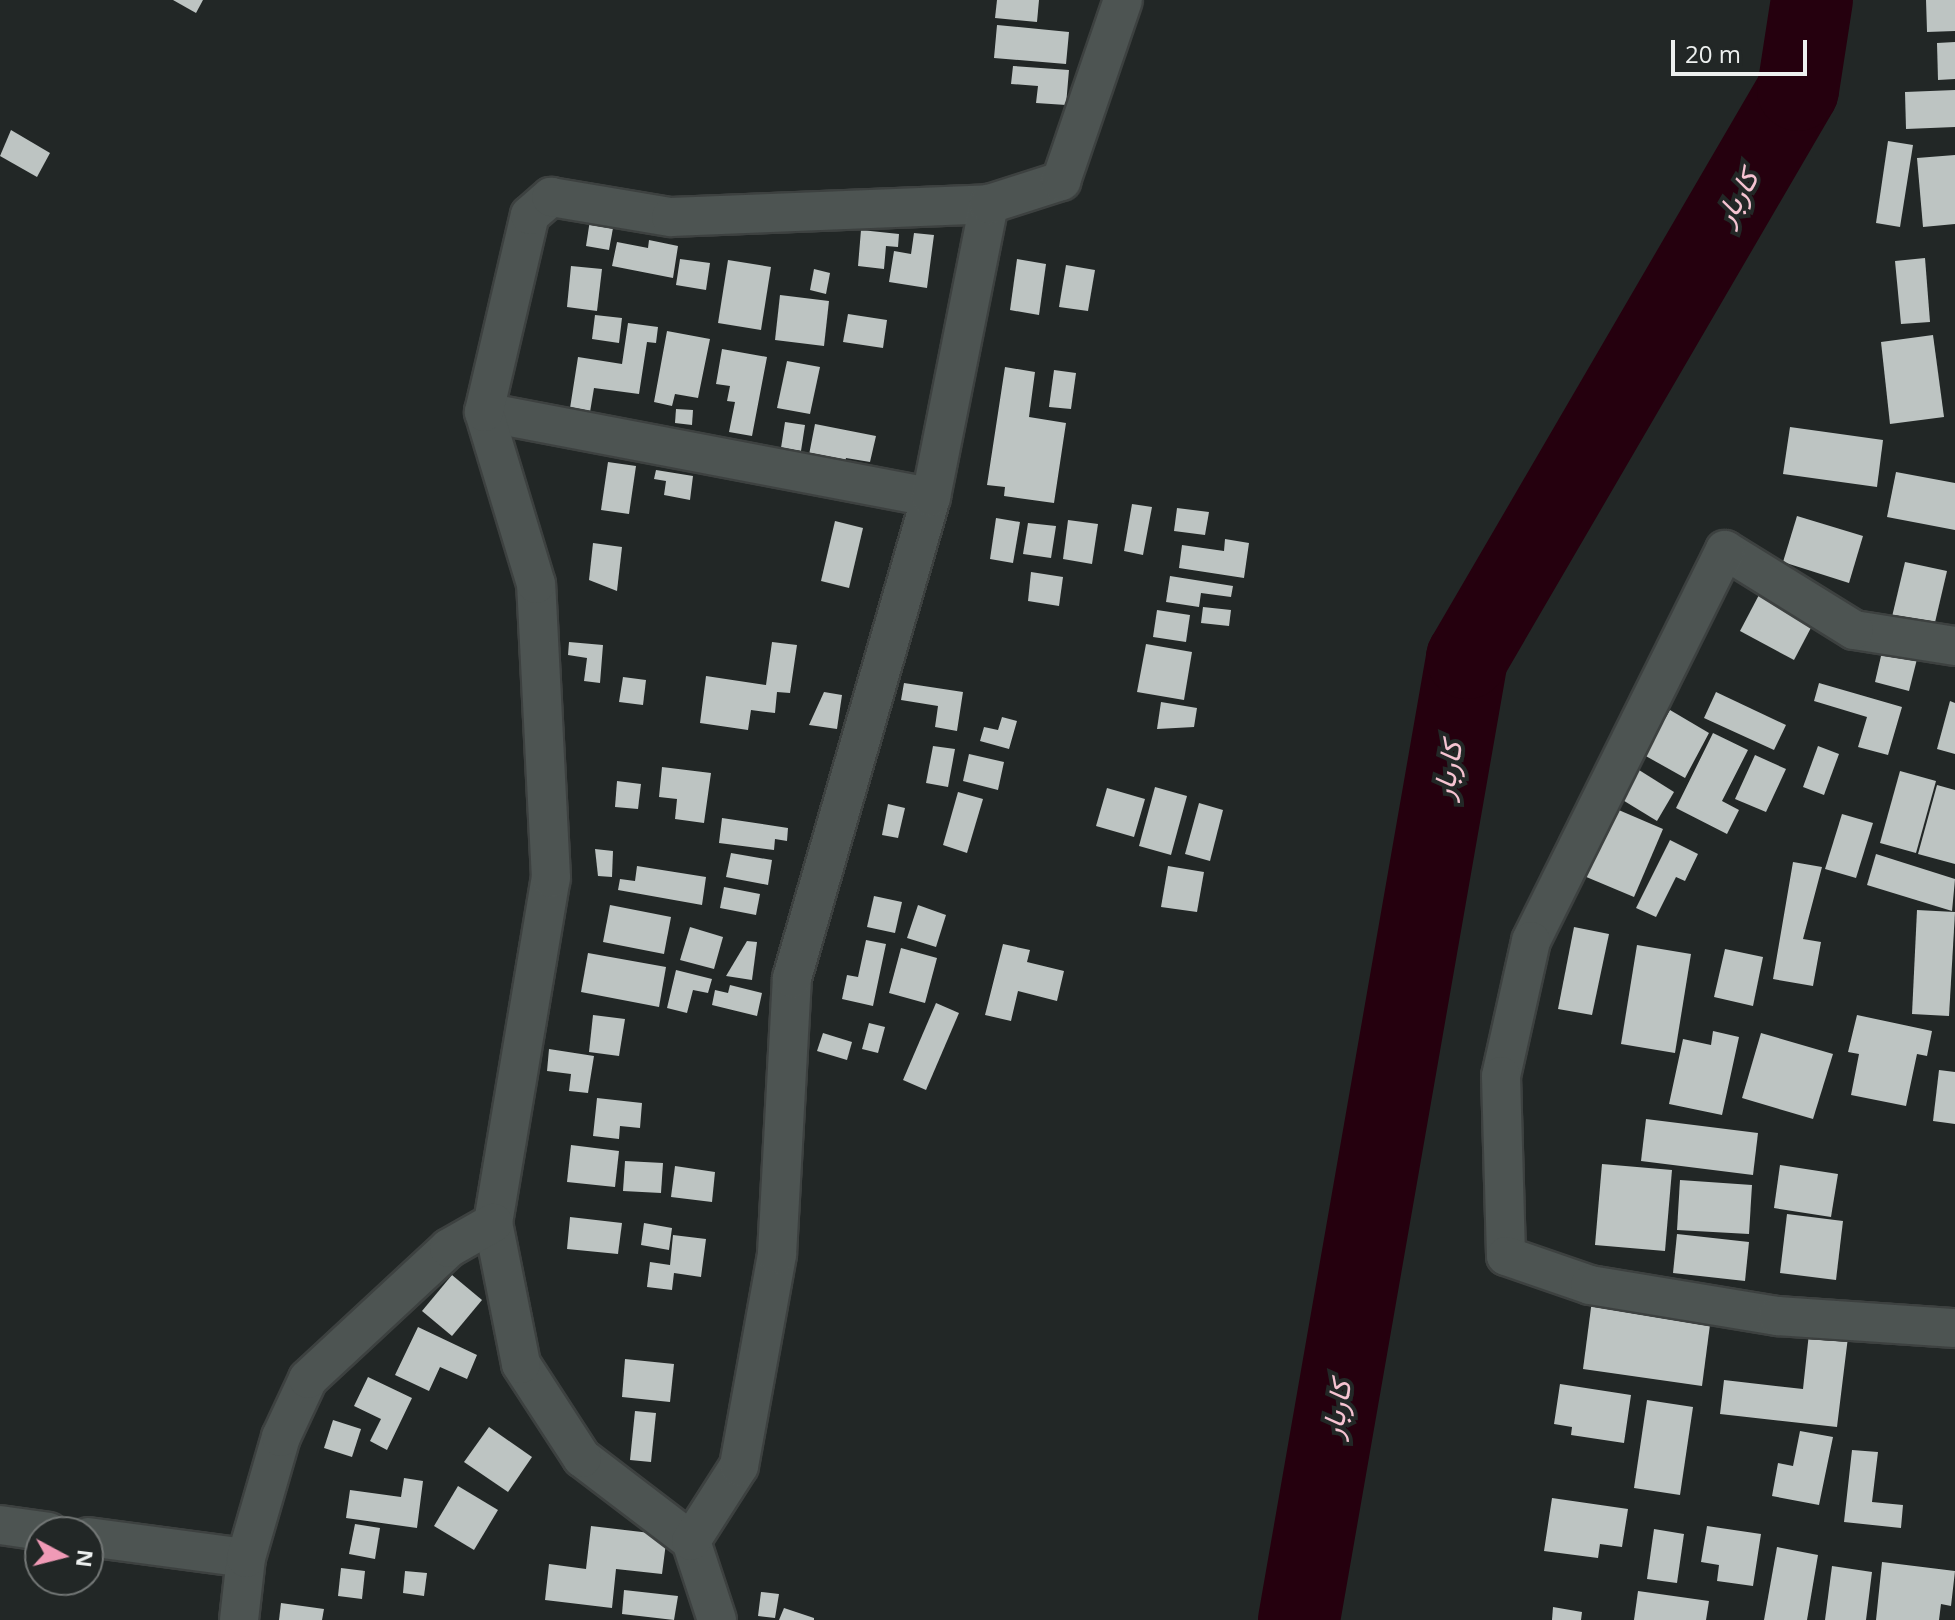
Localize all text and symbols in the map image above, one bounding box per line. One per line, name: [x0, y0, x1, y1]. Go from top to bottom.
scale bar: [1675, 24, 1811, 74]
text: 20 m: [1685, 37, 1741, 70]
water label: کاربار: [1706, 163, 1766, 231]
water label: کاربار: [1424, 738, 1470, 802]
water label: کاربار: [1313, 1377, 1359, 1441]
north arrow: [24, 1516, 104, 1596]
text: N: [70, 1548, 102, 1569]

